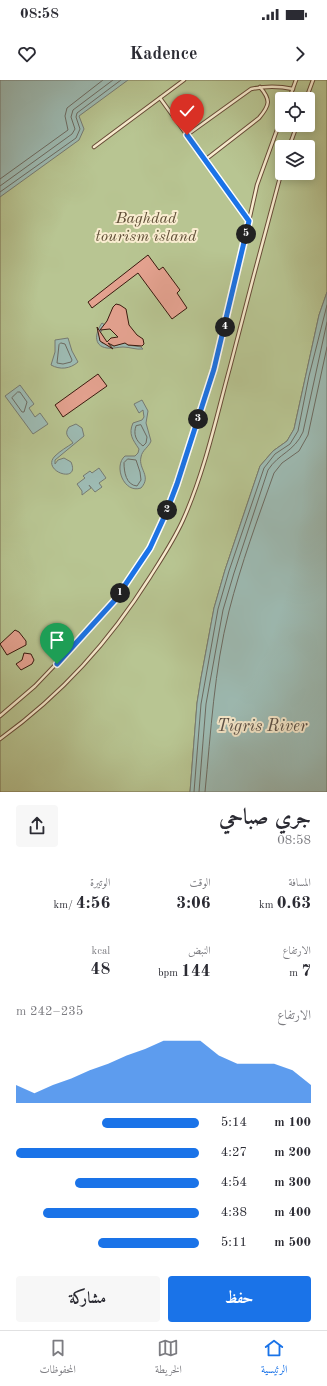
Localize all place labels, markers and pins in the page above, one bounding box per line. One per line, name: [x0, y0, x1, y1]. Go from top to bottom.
pin: [170, 94, 204, 135]
pin: 5: [236, 224, 256, 244]
pin: 4: [215, 317, 235, 337]
pin: 3: [188, 409, 208, 429]
pin: 2: [157, 500, 177, 520]
pin: 1: [110, 583, 130, 603]
pin: [40, 623, 74, 664]

